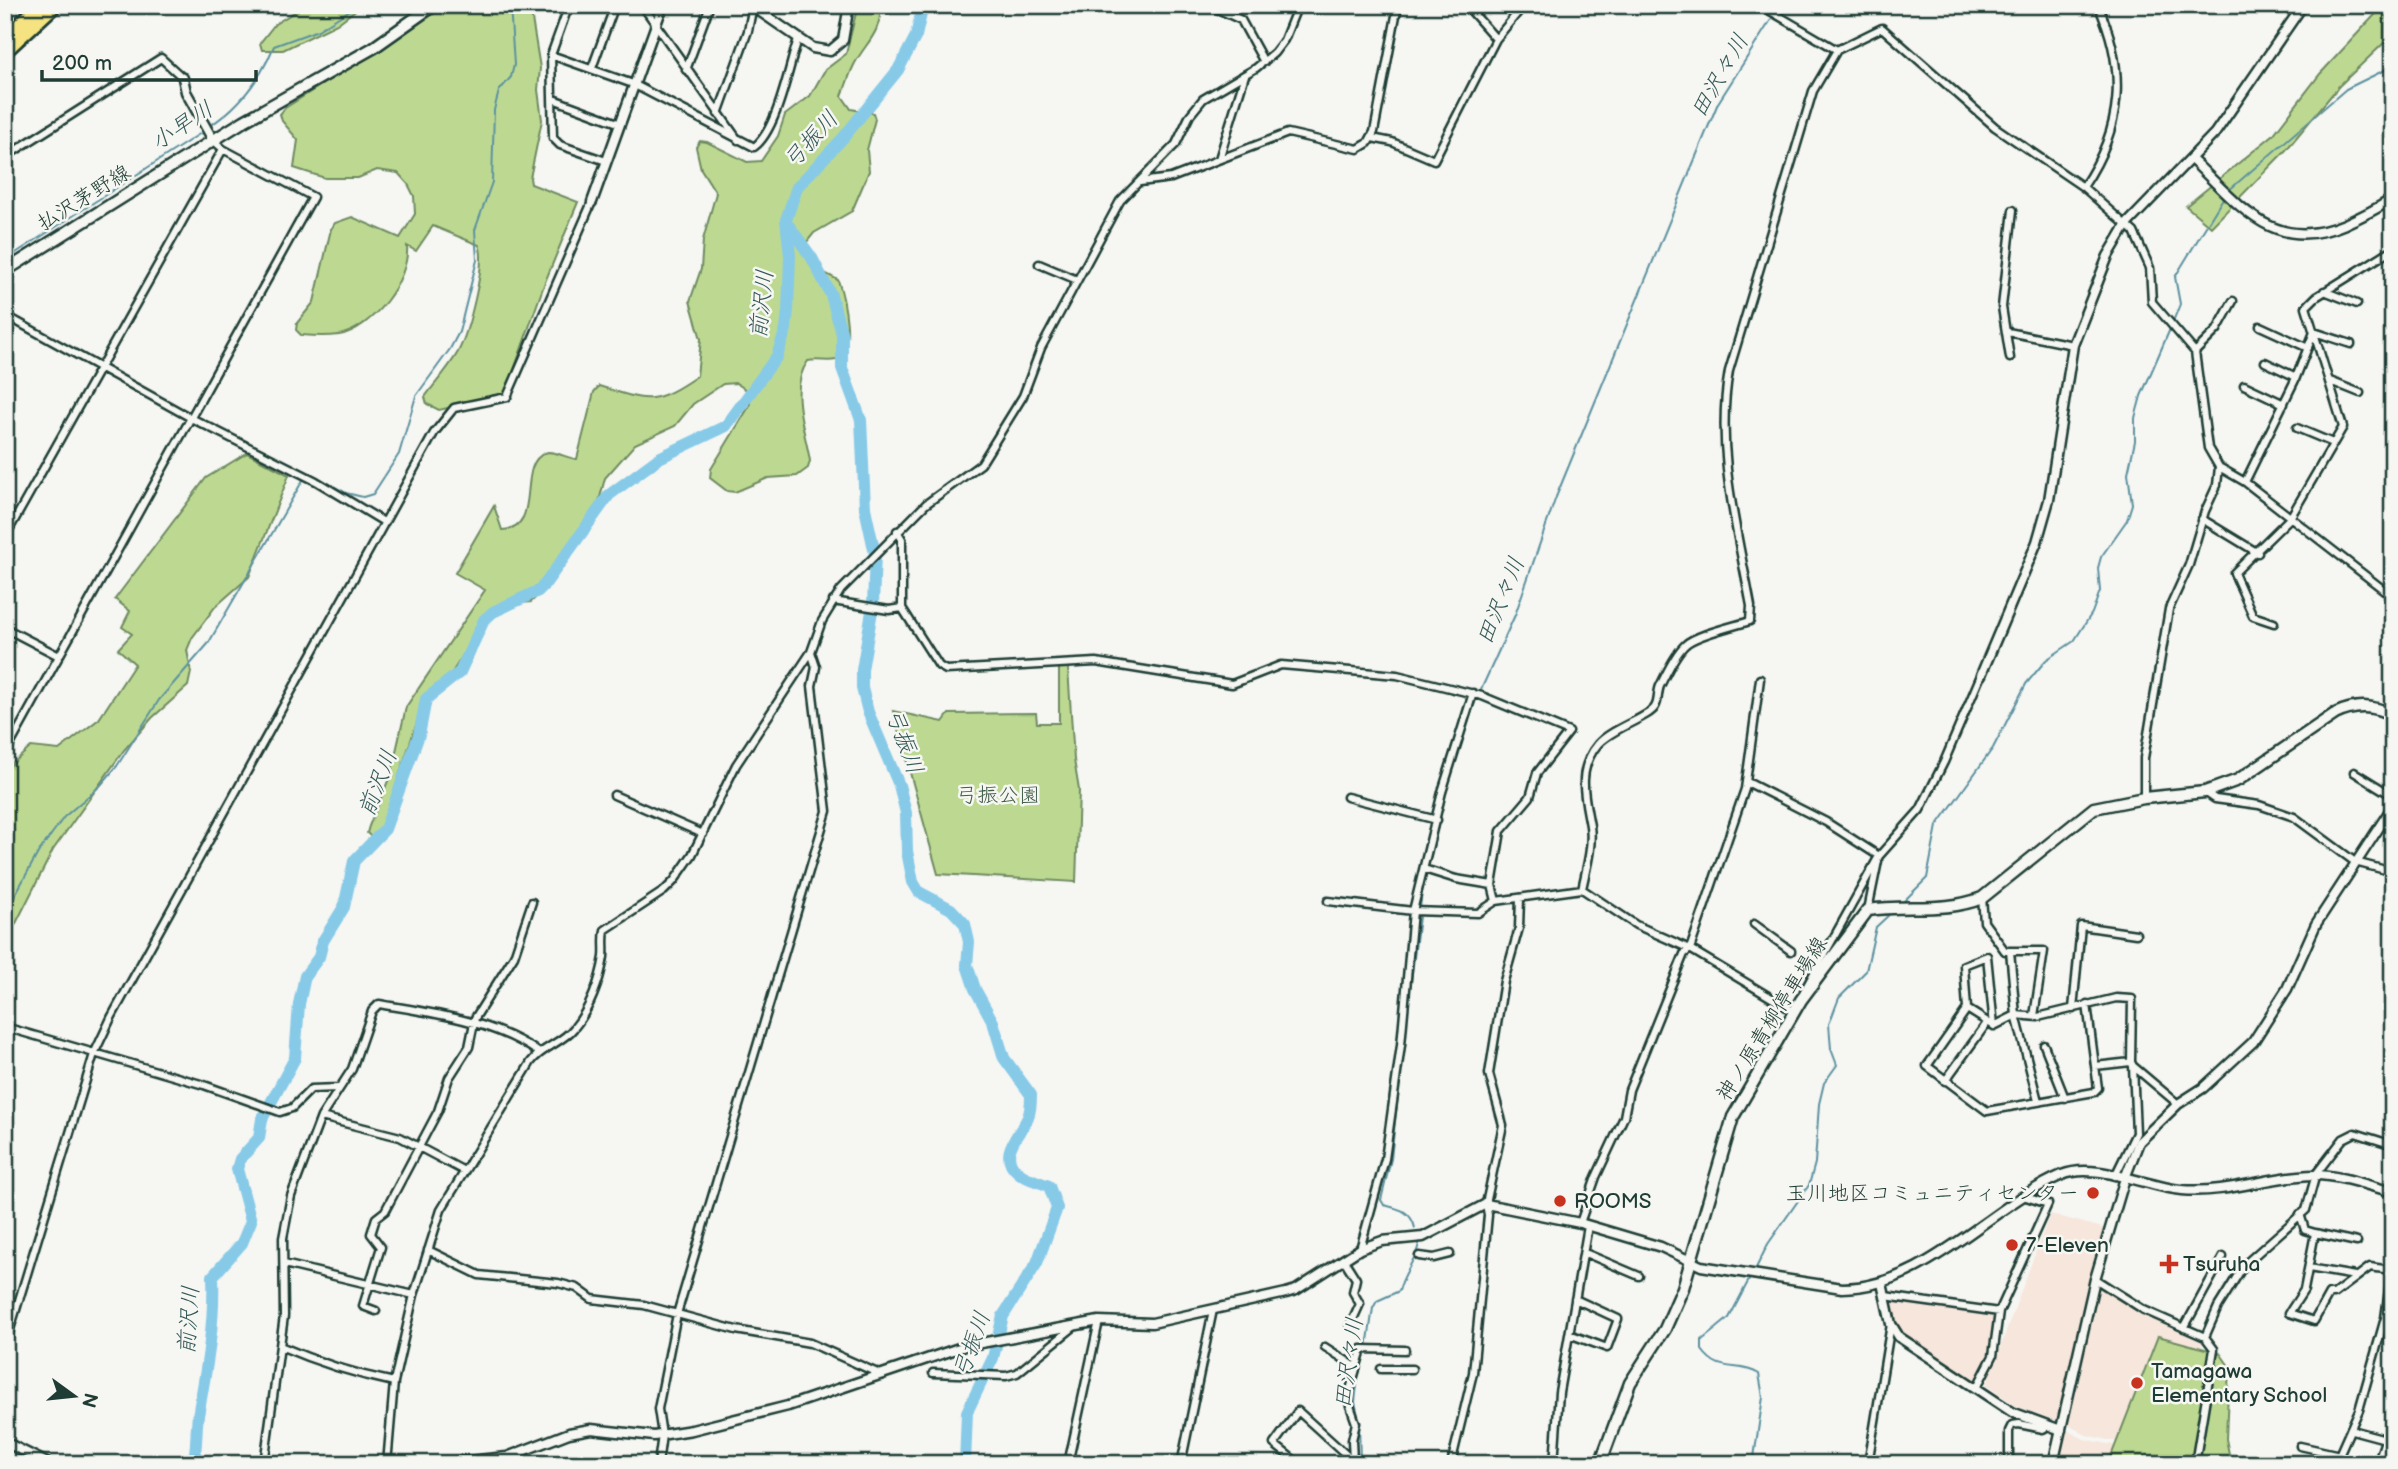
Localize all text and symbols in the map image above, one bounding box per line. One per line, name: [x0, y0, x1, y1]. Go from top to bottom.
water label: 田沢々川: [1685, 29, 1755, 123]
scale bar: [42, 38, 256, 82]
text: 200 m: [52, 51, 112, 76]
water label: 小早川: [145, 95, 219, 157]
water label: 弓振川: [778, 105, 844, 175]
street label: 払沢茅野線: [33, 160, 135, 236]
water label: 前沢川: [744, 268, 780, 340]
water label: 田沢々川: [1471, 553, 1531, 649]
water label: 弓振川: [879, 704, 929, 778]
water label: 前沢川: [353, 746, 403, 820]
park label: 弓振公園: [956, 783, 1040, 808]
street label: 神ノ原青柳停車場線: [1711, 932, 1833, 1106]
place label: 玉川地区コミュニティセンター: [1786, 1181, 2079, 1206]
marker: 玉川地区コミュニティセンター: [2085, 1185, 2101, 1201]
place label: ROOMS: [1574, 1189, 1652, 1214]
marker: ROOMS: [1552, 1193, 1568, 1209]
place label: 7-Eleven: [2026, 1233, 2109, 1258]
marker: 7-Eleven: [2004, 1237, 2020, 1253]
place label: Tsuruha: [2183, 1252, 2261, 1277]
marker: Tsuruha: [2161, 1256, 2177, 1272]
water label: 前沢川: [173, 1285, 205, 1355]
water label: 弓振川: [947, 1308, 997, 1382]
water label: 田沢々川: [1329, 1315, 1369, 1411]
place label: Tamagawa Elementary School: [2151, 1359, 2327, 1408]
north arrow: [38, 1360, 108, 1430]
marker: Tamagawa Elementary School: [2129, 1375, 2145, 1391]
text: N: [76, 1390, 102, 1410]

